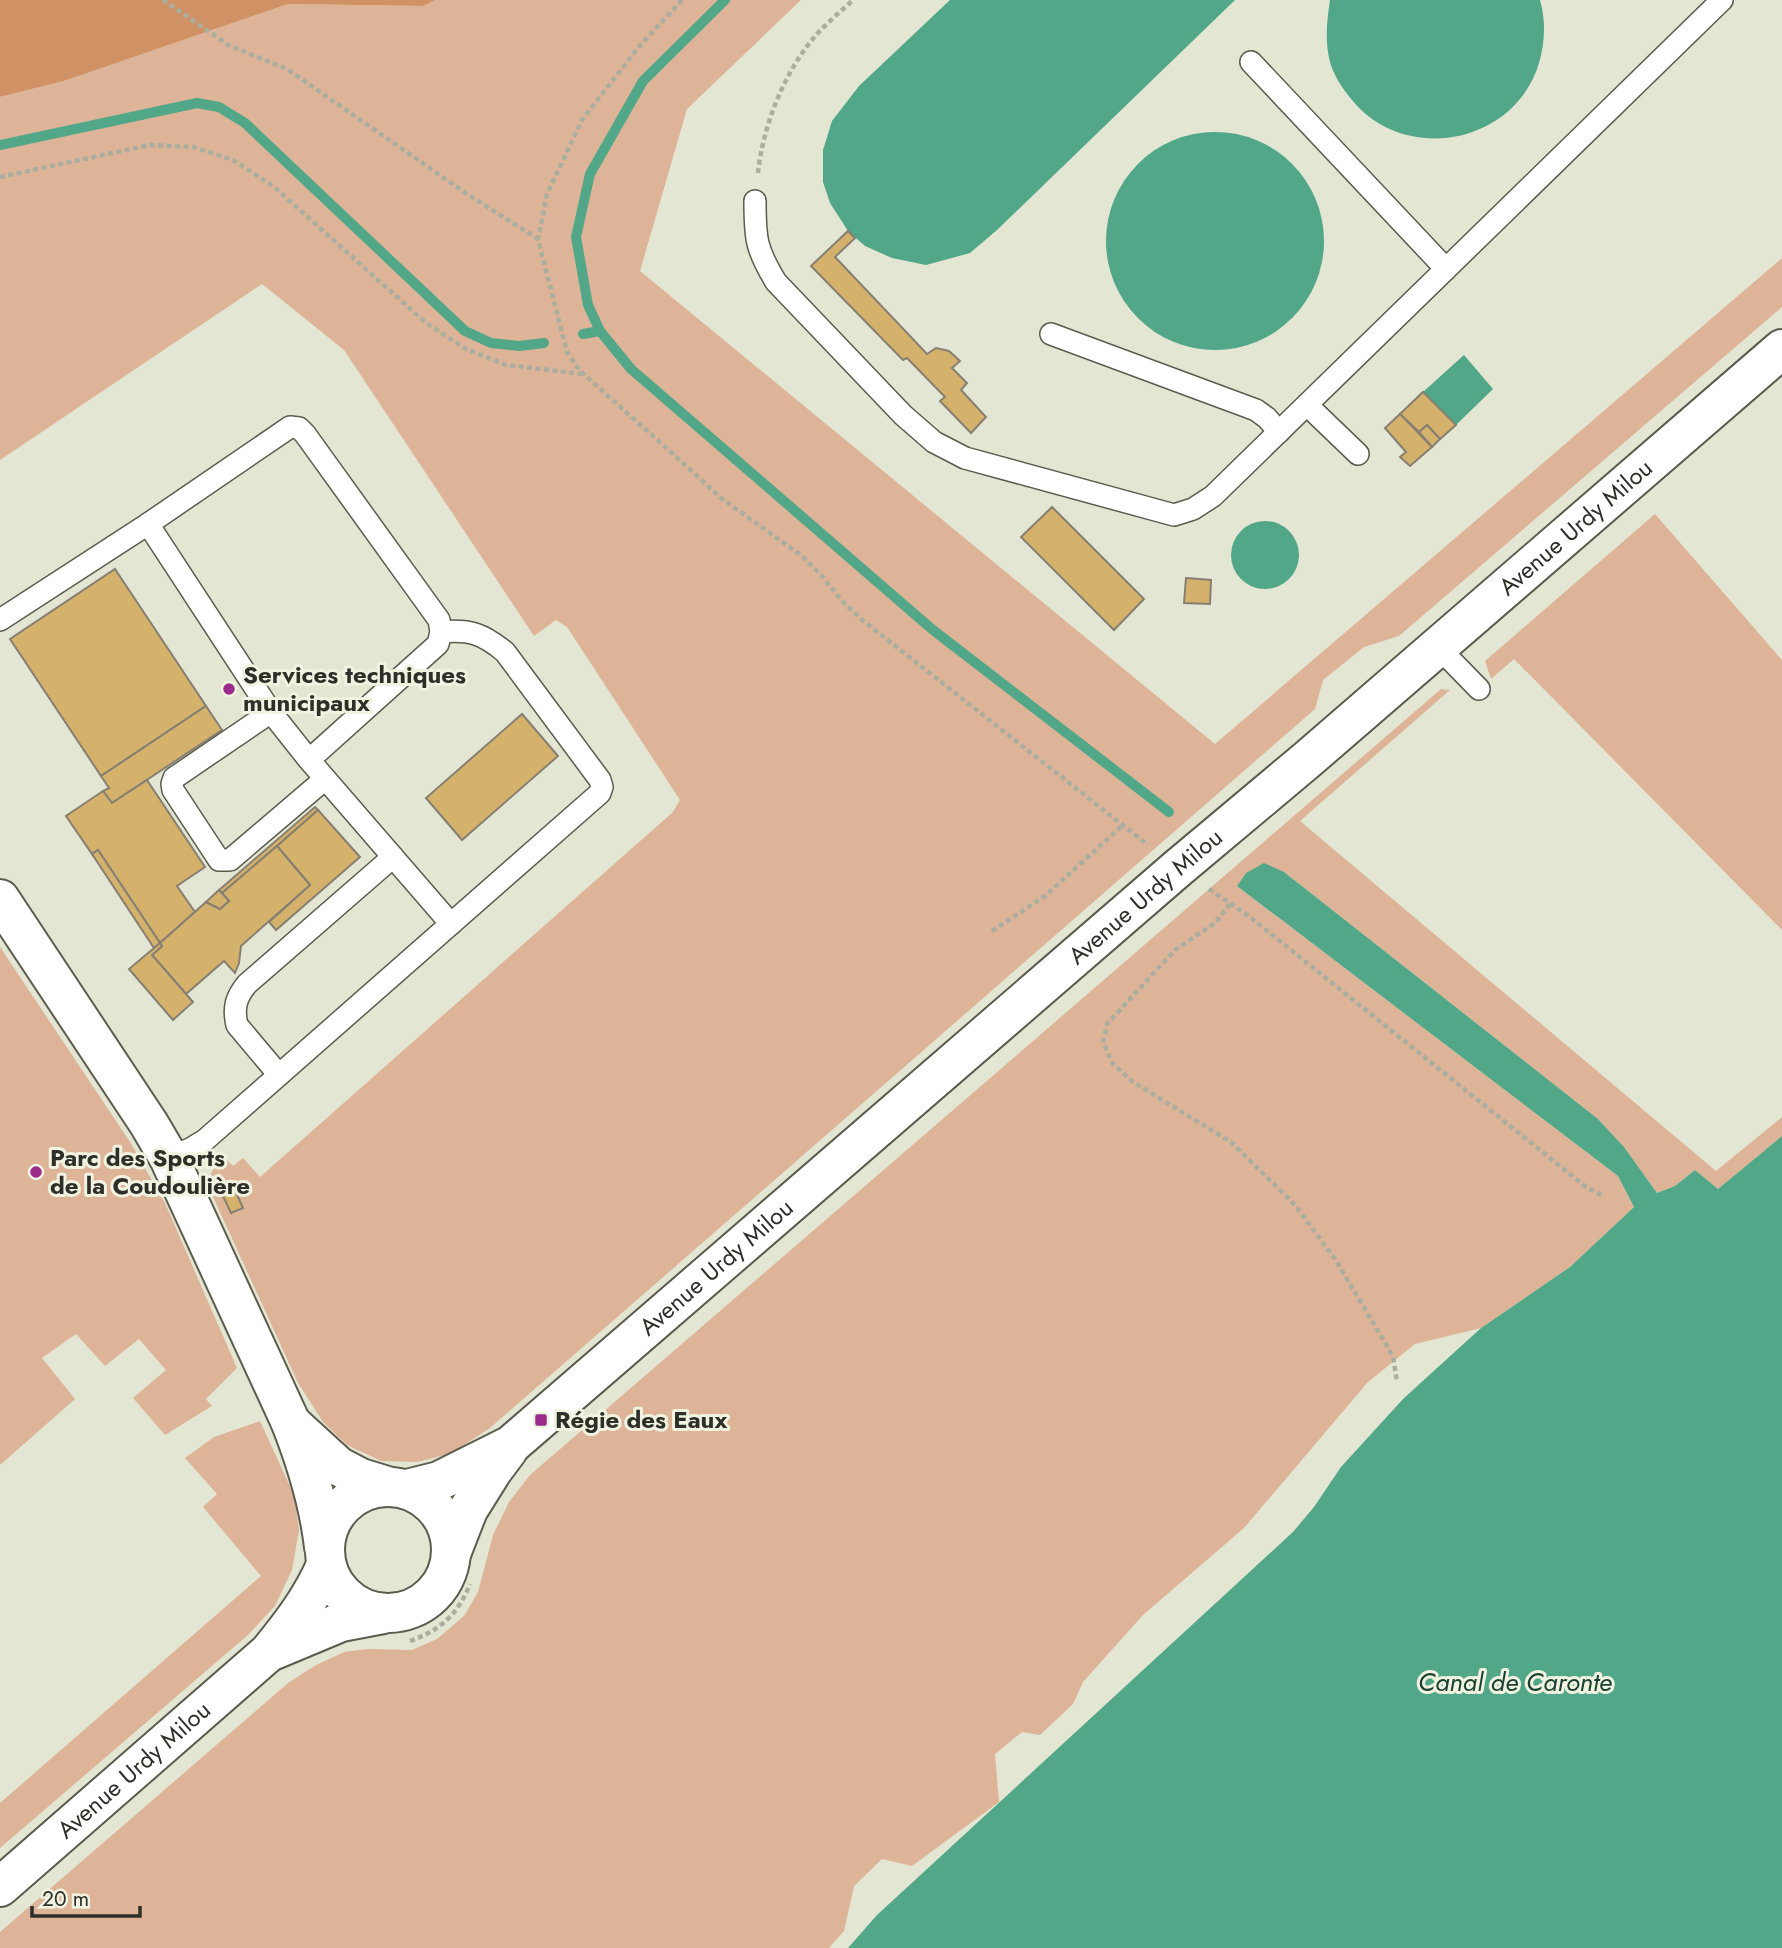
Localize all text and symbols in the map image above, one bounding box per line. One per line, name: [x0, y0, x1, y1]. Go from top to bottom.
street label: Avenue Urdy Milou: [1491, 450, 1660, 604]
place label: Services techniques municipaux: [243, 657, 466, 720]
marker: Services techniques municipaux: [221, 681, 237, 697]
street label: Avenue Urdy Milou: [1060, 820, 1230, 973]
place label: Parc des Sports de la Coudoulière: [50, 1140, 250, 1203]
marker: Parc des Sports de la Coudoulière: [28, 1164, 44, 1180]
street label: Avenue Urdy Milou: [631, 1190, 801, 1344]
place label: Régie des Eaux: [555, 1402, 727, 1437]
marker: Régie des Eaux: [533, 1412, 549, 1428]
water label: Canal de Caronte: [1418, 1663, 1612, 1701]
street label: Avenue Urdy Milou: [49, 1693, 218, 1846]
scale bar: [32, 1874, 140, 1918]
text: 20 m: [42, 1884, 89, 1914]

